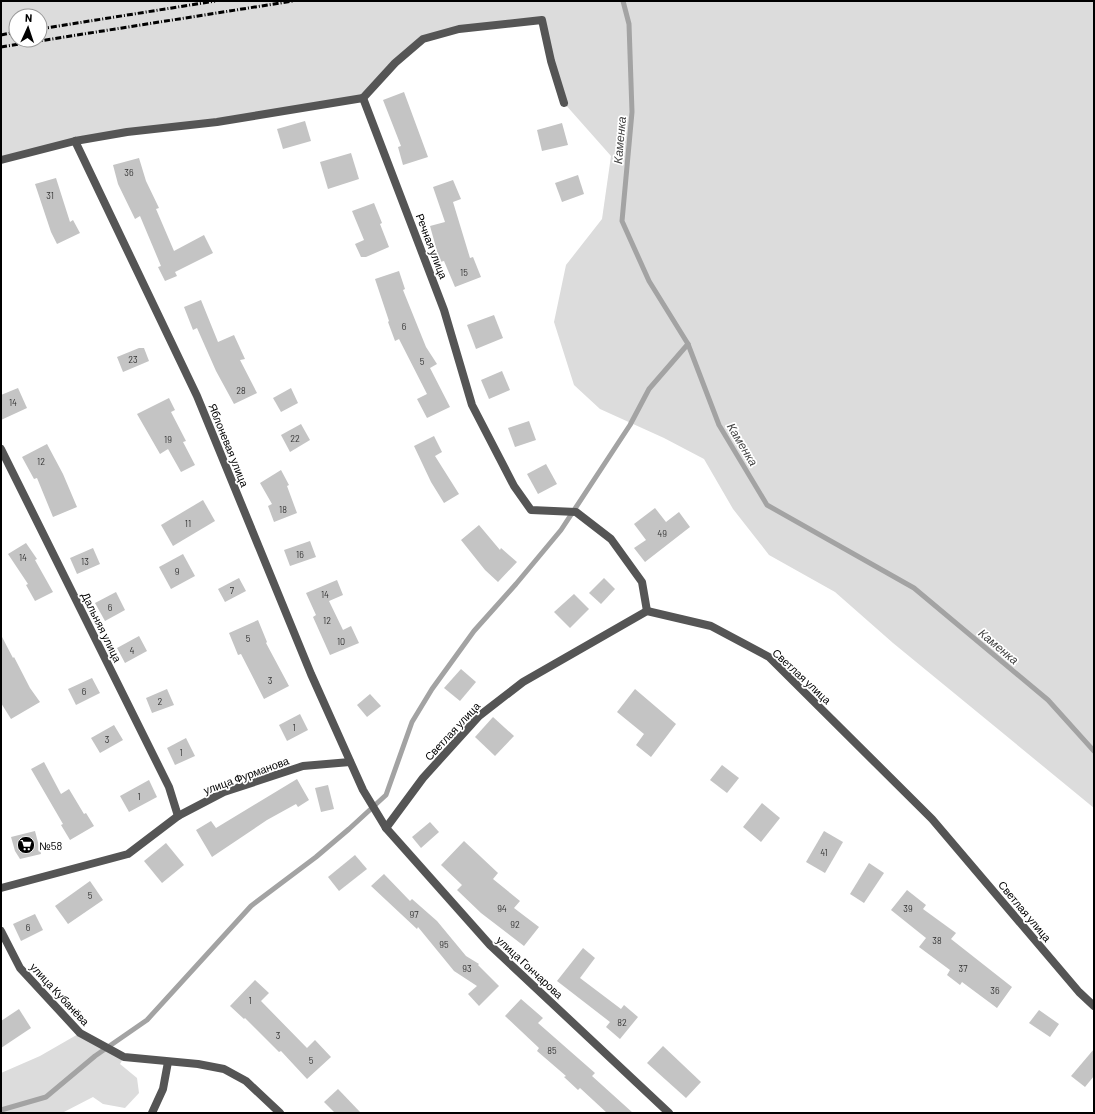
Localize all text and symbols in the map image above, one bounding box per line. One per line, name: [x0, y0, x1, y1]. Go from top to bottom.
north arrow: [8, 8, 48, 48]
text: N: [25, 11, 33, 24]
water label: Каменка: [610, 115, 628, 164]
house number: 36: [124, 167, 134, 178]
house number: 31: [46, 190, 54, 201]
street label: Речная улица: [414, 211, 451, 281]
house number: 15: [460, 267, 468, 278]
house number: 6: [402, 321, 407, 332]
house number: 23: [128, 354, 138, 365]
house number: 5: [420, 356, 425, 367]
house number: 28: [236, 385, 246, 396]
house number: 14: [9, 397, 17, 408]
street label: Яблоневая улица: [206, 401, 252, 489]
water label: Каменка: [725, 420, 761, 468]
house number: 22: [290, 433, 300, 444]
house number: 19: [164, 434, 172, 445]
house number: 12: [37, 456, 45, 467]
house number: 18: [279, 504, 287, 515]
house number: 11: [185, 518, 191, 529]
house number: 49: [657, 528, 667, 539]
house number: 16: [296, 549, 304, 560]
house number: 14: [19, 552, 27, 563]
house number: 13: [81, 556, 89, 567]
house number: 9: [175, 566, 180, 577]
house number: 7: [230, 585, 235, 596]
house number: 14: [321, 589, 329, 600]
street label: Дальняя улица: [79, 590, 125, 665]
house number: 6: [108, 602, 113, 613]
house number: 12: [323, 615, 331, 626]
water label: Каменка: [976, 625, 1022, 667]
house number: 5: [246, 633, 251, 644]
house number: 10: [337, 636, 345, 647]
house number: 4: [130, 645, 135, 656]
street label: Светлая улица: [770, 646, 835, 707]
house number: 3: [268, 675, 273, 686]
house number: 6: [82, 686, 87, 697]
house number: 2: [158, 696, 163, 707]
street label: Светлая улица: [422, 698, 483, 763]
house number: 1: [292, 722, 296, 733]
house number: 3: [105, 734, 110, 745]
house number: 1: [179, 747, 183, 758]
street label: улица Фурманова: [201, 753, 291, 797]
house number: 1: [137, 791, 141, 802]
supermarket icon: №58: [16, 835, 36, 855]
place label: №58: [39, 839, 62, 852]
house number: 41: [820, 847, 828, 858]
street label: Светлая улица: [996, 878, 1055, 945]
house number: 5: [88, 890, 93, 901]
house number: 94: [497, 903, 507, 914]
house number: 39: [903, 903, 913, 914]
house number: 97: [410, 909, 419, 920]
house number: 92: [510, 919, 520, 930]
house number: 6: [26, 922, 31, 933]
street label: улица Гончарова: [494, 933, 566, 1002]
house number: 38: [932, 935, 942, 946]
house number: 95: [439, 939, 449, 950]
street label: улица Кубанёва: [28, 960, 93, 1029]
house number: 93: [462, 963, 472, 974]
house number: 37: [959, 963, 968, 974]
house number: 36: [990, 985, 1000, 996]
house number: 1: [248, 995, 252, 1006]
house number: 82: [617, 1017, 627, 1028]
house number: 3: [276, 1030, 281, 1041]
house number: 85: [547, 1045, 557, 1056]
house number: 5: [309, 1055, 314, 1066]

